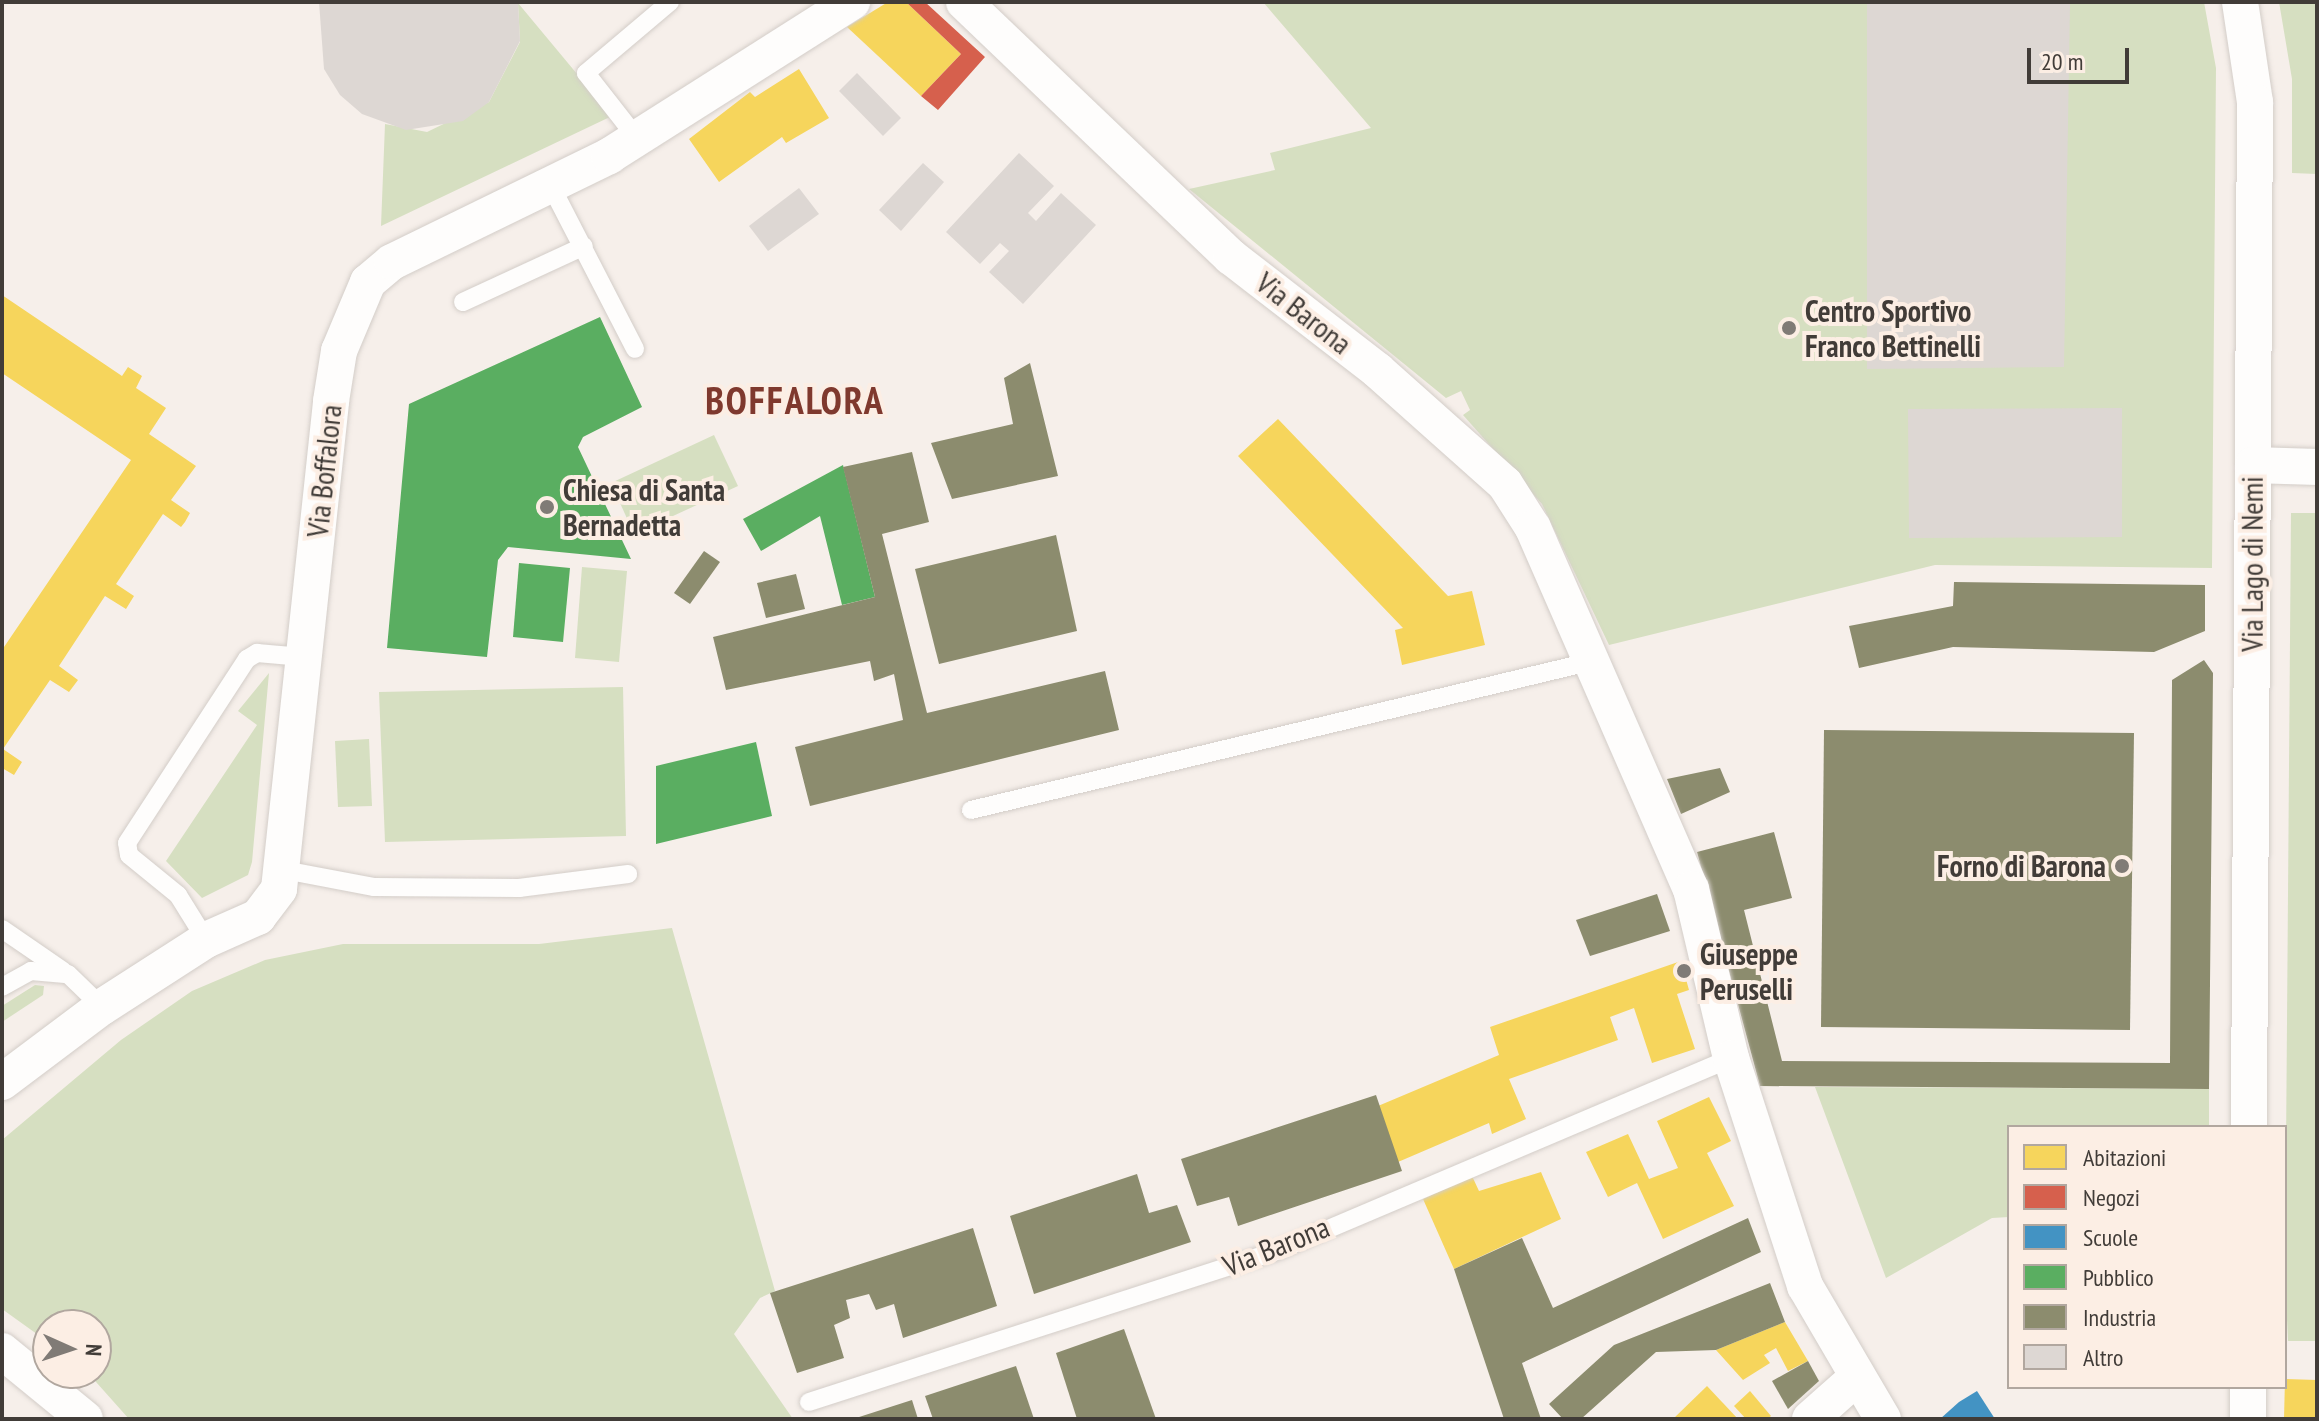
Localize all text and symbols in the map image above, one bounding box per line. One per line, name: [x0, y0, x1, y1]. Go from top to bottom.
scale bar: [2031, 32, 2133, 82]
text: 20 m: [2041, 46, 2083, 77]
street label: Via Barona: [1249, 265, 1359, 361]
place label: Centro Sportivo Franco Bettinelli: [1805, 293, 1981, 364]
marker: Centro Sportivo Franco Bettinelli: [1780, 319, 1798, 337]
district label: BOFFALORA: [705, 377, 885, 423]
street label: Via Boffalora: [299, 403, 349, 539]
place label: Chiesa di Santa Bernadetta: [563, 472, 725, 542]
street label: Via Lago di Nemi: [2234, 476, 2270, 652]
marker: Chiesa di Santa Bernadetta: [538, 498, 556, 516]
place label: Forno di Barona: [1937, 848, 2106, 884]
marker: Forno di Barona: [2113, 857, 2131, 875]
place label: Giuseppe Peruselli: [1700, 936, 1798, 1006]
marker: Giuseppe Peruselli: [1675, 962, 1693, 980]
legend: [2007, 1125, 2287, 1389]
text: Abitazioni: [2083, 1142, 2166, 1173]
text: Negozi: [2083, 1182, 2140, 1213]
street label: Via Barona: [1218, 1208, 1334, 1284]
text: Scuole: [2083, 1222, 2138, 1253]
text: Pubblico: [2083, 1262, 2154, 1293]
text: Industria: [2083, 1302, 2156, 1333]
north arrow: [32, 1309, 112, 1389]
text: Altro: [2083, 1342, 2124, 1373]
text: N: [80, 1343, 108, 1357]

